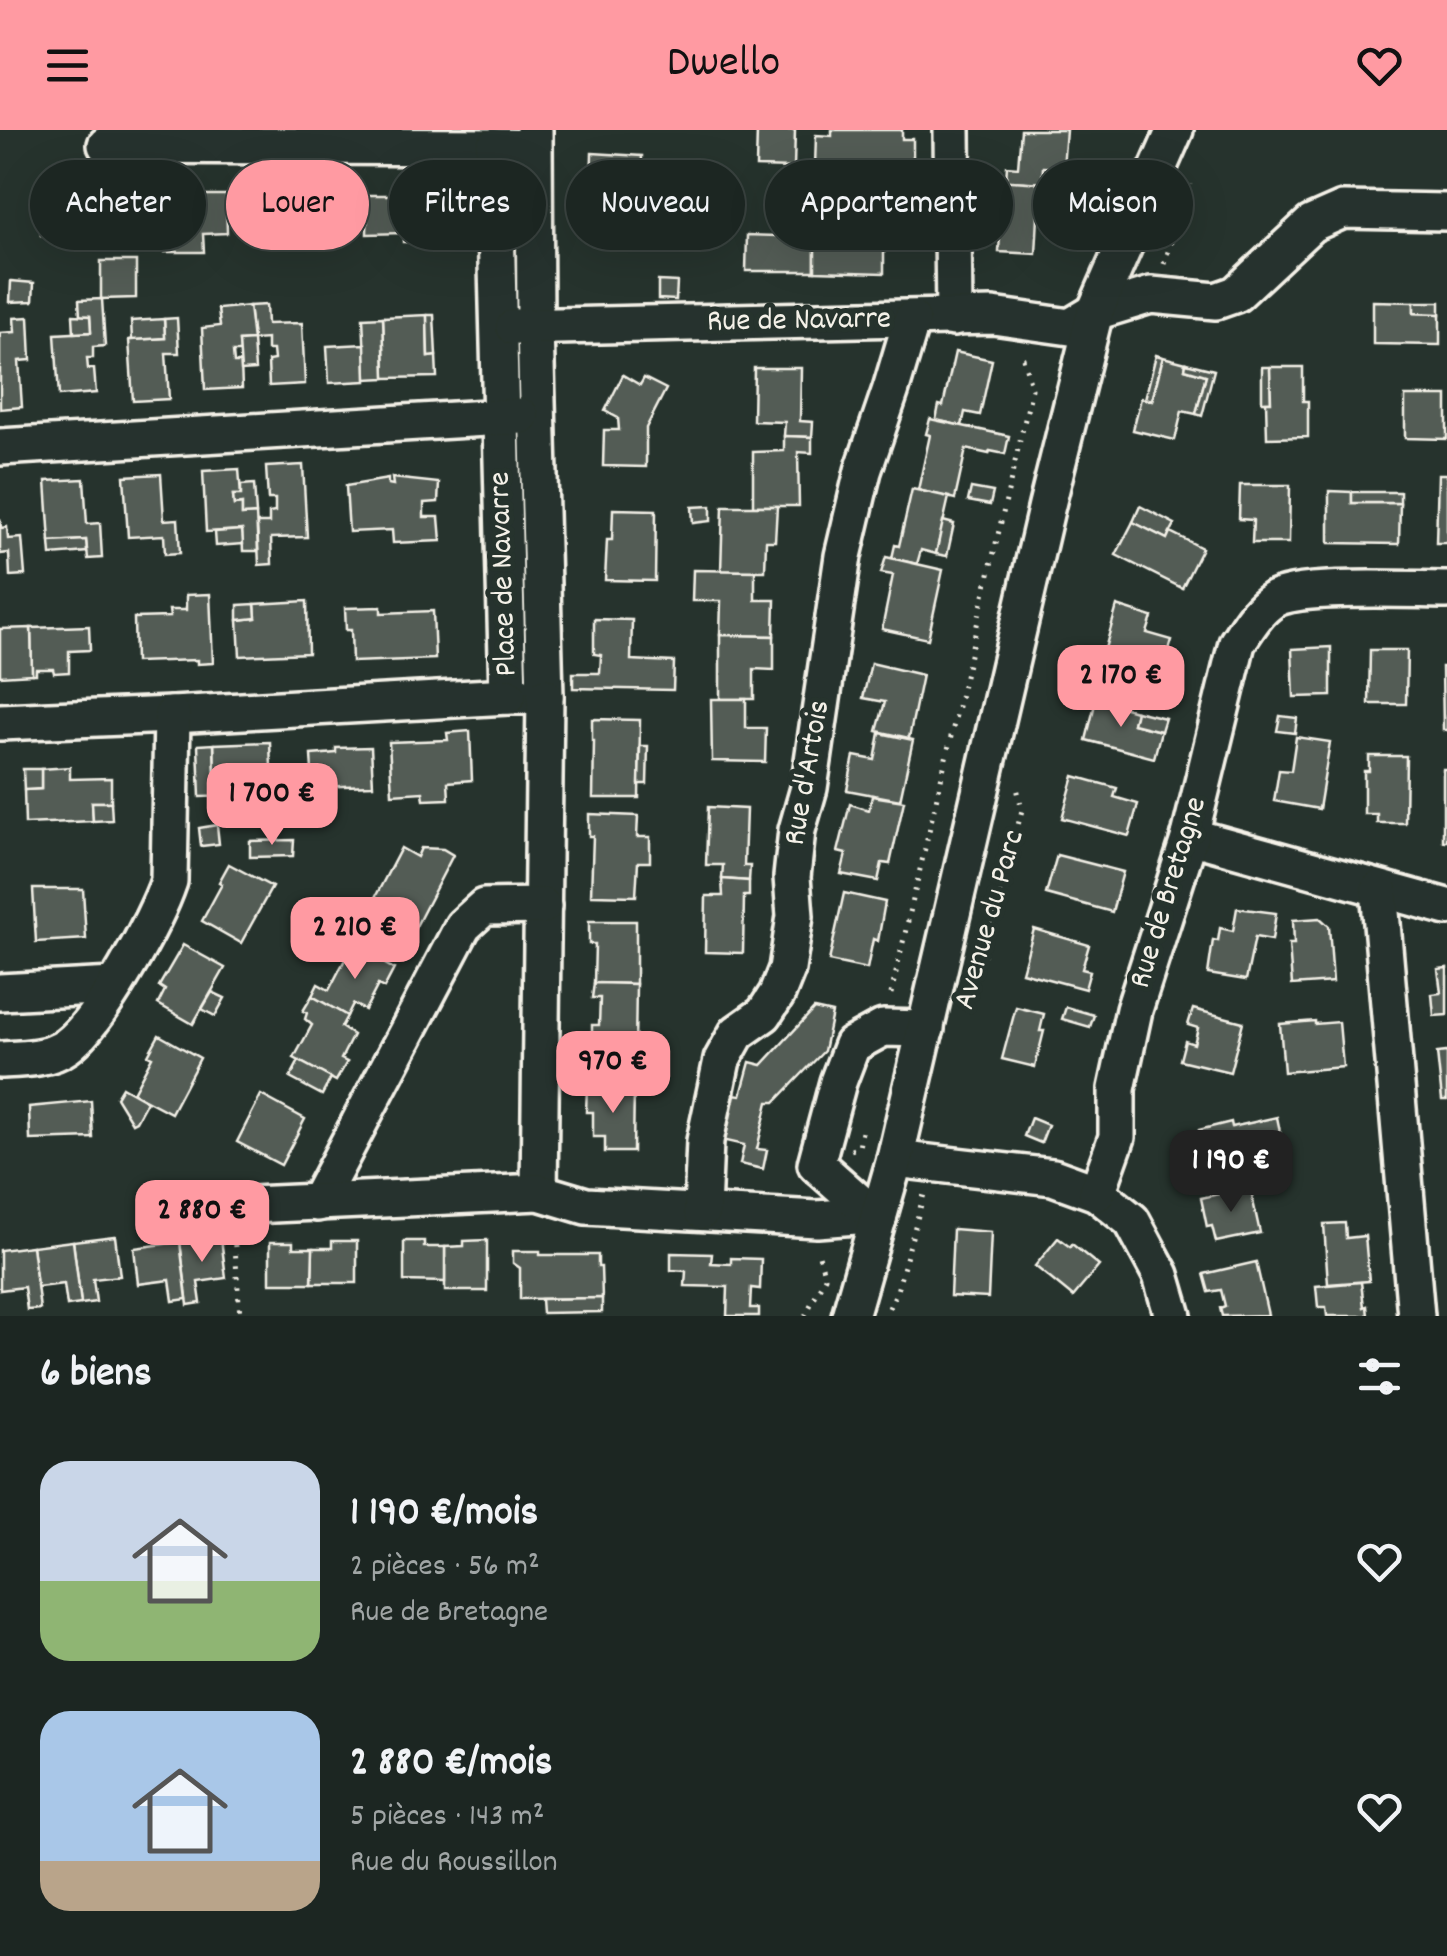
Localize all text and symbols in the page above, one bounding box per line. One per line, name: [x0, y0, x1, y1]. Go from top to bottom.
text: Dwello: [667, 33, 780, 97]
icon: menu: [40, 38, 95, 93]
icon: heart: [1352, 38, 1407, 93]
chip: Acheter: [30, 160, 206, 250]
chip: Louer: [226, 160, 369, 250]
chip: Filtres: [389, 160, 546, 250]
chip: Nouveau: [566, 160, 745, 250]
chip: Appartement: [765, 160, 1013, 250]
chip: Maison: [1033, 160, 1193, 250]
street label: Rue de Navarre: [707, 297, 891, 347]
street label: Place de Navarre: [478, 471, 532, 677]
pin: 2 170 €: [1029, 645, 1213, 730]
text: 2 170 €: [1079, 654, 1163, 700]
street label: Rue d'Artois: [774, 697, 844, 849]
pin: 1 700 €: [180, 763, 364, 848]
text: 1 700 €: [229, 772, 315, 818]
street label: Rue de Bretagne: [1119, 792, 1221, 994]
street label: Avenue du Parc: [943, 825, 1039, 1015]
pin: 2 210 €: [263, 897, 447, 982]
text: 2 210 €: [313, 906, 397, 952]
pin: 970 €: [543, 1031, 683, 1116]
text: 970 €: [578, 1040, 648, 1086]
pin: 1 190 €: [1139, 1130, 1323, 1215]
text: 1 190 €: [1192, 1139, 1270, 1185]
pin: 2 880 €: [110, 1180, 294, 1265]
text: 2 880 €: [157, 1189, 247, 1235]
text: 6 biens: [40, 1346, 152, 1406]
icon: filters: [1352, 1349, 1407, 1404]
text: 1 190 €/mois: [350, 1485, 538, 1545]
icon: home: [120, 1501, 240, 1621]
icon: heart: [1352, 1534, 1407, 1589]
text: 2 pièces · 56 m²: [350, 1545, 540, 1591]
text: Rue de Bretagne: [350, 1591, 548, 1637]
text: 2 880 €/mois: [350, 1735, 552, 1795]
icon: home: [120, 1751, 240, 1871]
icon: heart: [1352, 1784, 1407, 1839]
text: 5 pièces · 143 m²: [350, 1795, 544, 1841]
text: Rue du Roussillon: [350, 1841, 558, 1887]

